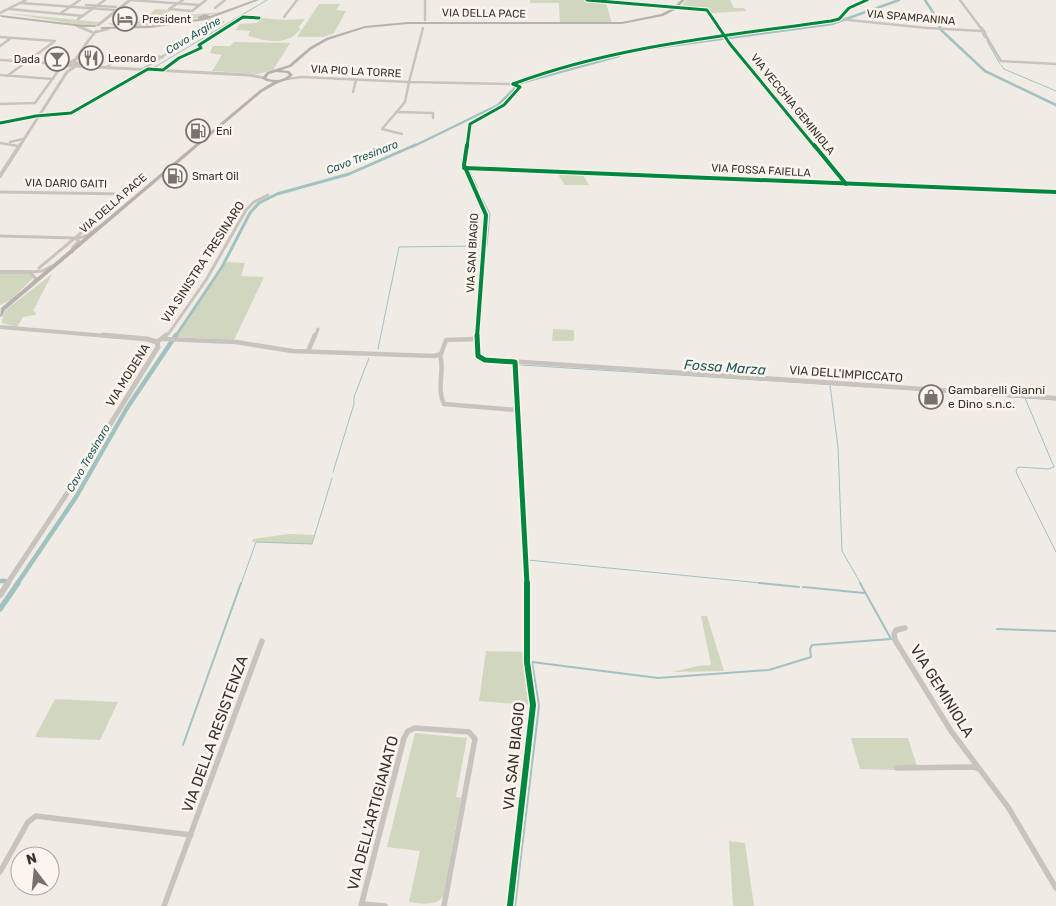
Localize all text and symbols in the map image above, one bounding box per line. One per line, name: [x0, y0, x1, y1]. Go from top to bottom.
hotel icon: President: [112, 6, 138, 32]
street label: VIA DELLA PACE: [442, 6, 527, 21]
street label: VIA SPAMPANINA: [866, 7, 957, 28]
place label: President: [142, 13, 192, 26]
water label: Cavo Argine: [163, 14, 223, 57]
restaurant icon: Leonardo: [78, 45, 104, 71]
bar icon: Dada: [44, 46, 70, 72]
street label: VIA VECCHIA GEMINIOLA: [748, 51, 838, 158]
place label: Leonardo: [108, 52, 156, 65]
place label: Dada: [14, 53, 40, 66]
street label: VIA PIO LA TORRE: [310, 63, 402, 80]
fuel station icon: Eni: [185, 118, 211, 144]
place label: Eni: [216, 125, 232, 138]
water label: Cavo Tresinaro: [324, 138, 400, 177]
street label: VIA FOSSA FAIELLA: [711, 161, 812, 180]
fuel station icon: Smart Oil: [162, 163, 188, 189]
place label: Smart Oil: [192, 170, 239, 183]
street label: VIA DELLA PACE: [77, 171, 150, 236]
street label: VIA DARIO GAITI: [25, 176, 107, 191]
street label: VIA SINISTRA TRESINARO: [158, 199, 248, 325]
street label: VIA SAN BIAGIO: [464, 213, 481, 293]
street label: VIA MODENA: [103, 341, 153, 409]
water label: Fossa Marza: [683, 356, 766, 379]
street label: VIA DELL'IMPICCATO: [789, 363, 903, 385]
place label: Gambarelli Gianni e Dino s.n.c.: [948, 383, 1045, 411]
shop icon: Gambarelli Gianni e Dino s.n.c.: [918, 384, 944, 410]
water label: Cavo Tresinaro: [64, 422, 113, 494]
street label: VIA GEMINIOLA: [906, 641, 978, 741]
street label: VIA DELLA RESISTENZA: [178, 653, 252, 815]
street label: VIA SAN BIAGIO: [499, 701, 529, 811]
street label: VIA DELL'ARTIGIANATO: [344, 734, 402, 892]
north arrow: [10, 846, 60, 896]
text: N: [24, 849, 39, 869]

